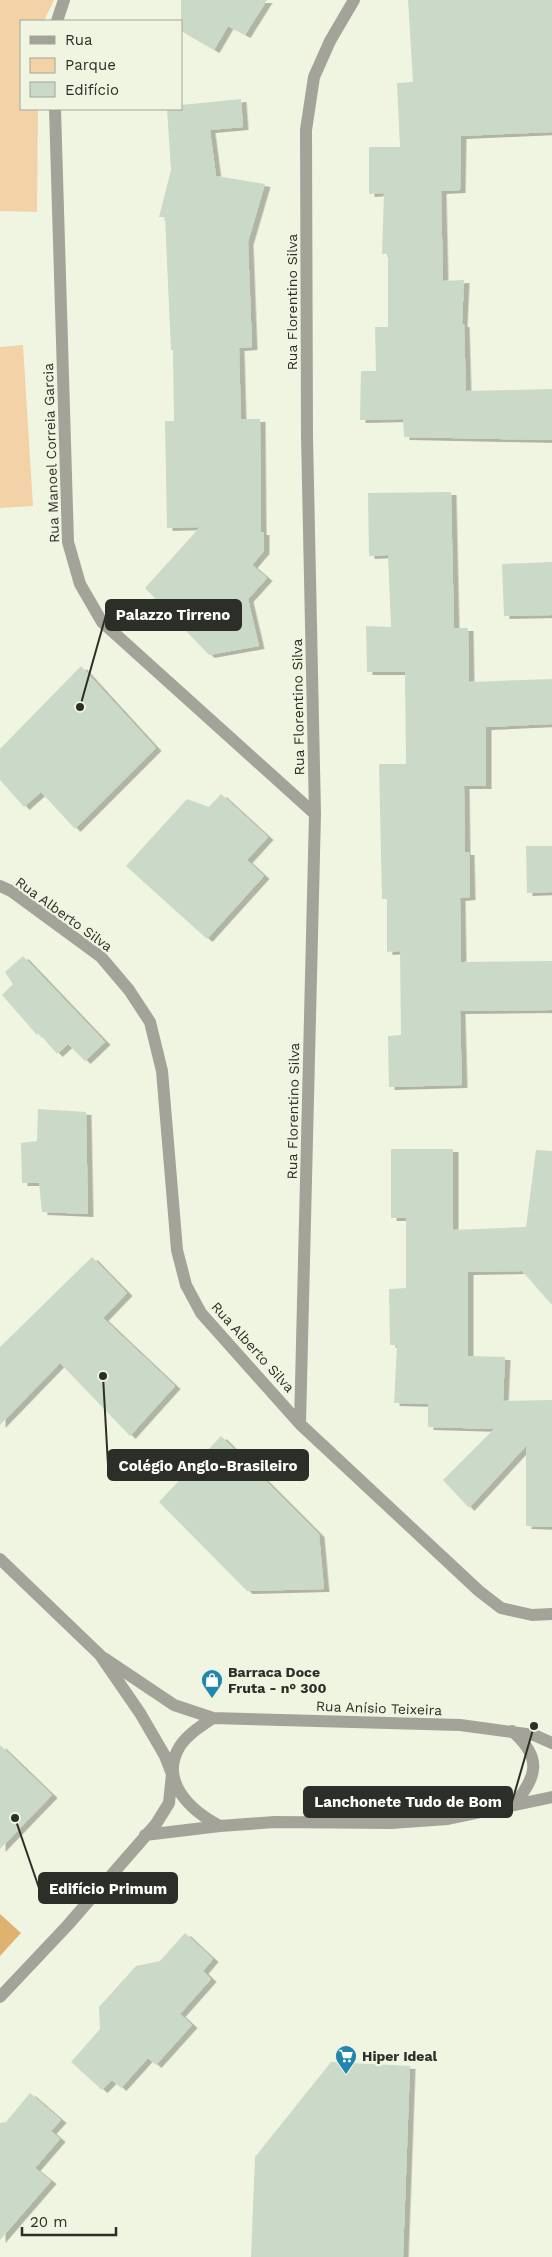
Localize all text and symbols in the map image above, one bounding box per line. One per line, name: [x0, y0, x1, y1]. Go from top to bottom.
legend: [20, 20, 182, 110]
text: Rua: [65, 31, 93, 49]
text: Parque: [65, 56, 116, 74]
text: Edifício: [65, 81, 119, 99]
street label: Rua Florentino Silva: [284, 234, 300, 370]
street label: Rua Manoel Correia Garcia: [40, 363, 62, 543]
callout: Palazzo Tirreno: [106, 600, 241, 630]
text: Palazzo Tirreno: [116, 606, 230, 624]
street label: Rua Florentino Silva: [289, 638, 307, 775]
street label: Rua Alberto Silva: [12, 873, 116, 955]
street label: Rua Florentino Silva: [284, 1042, 302, 1179]
street label: Rua Alberto Silva: [208, 1299, 298, 1395]
callout: Colégio Anglo-Brasileiro: [108, 1450, 308, 1480]
text: Colégio Anglo-Brasileiro: [118, 1457, 298, 1475]
place label: Barraca Doce Fruta - n° 300: [228, 1664, 327, 1696]
shop icon: Barraca Doce Fruta - n° 300: [200, 1668, 224, 1699]
street label: Rua Anísio Teixeira: [316, 1698, 442, 1718]
callout: Lanchonete Tudo de Bom: [304, 1787, 512, 1817]
text: Lanchonete Tudo de Bom: [314, 1793, 502, 1811]
callout: Edifício Primum: [39, 1873, 177, 1903]
text: Edifício Primum: [49, 1880, 167, 1898]
supermarket icon: Hiper Ideal: [334, 2044, 358, 2075]
place label: Hiper Ideal: [362, 2048, 438, 2064]
scale bar: [22, 2204, 116, 2236]
text: 20 m: [30, 2213, 68, 2231]

